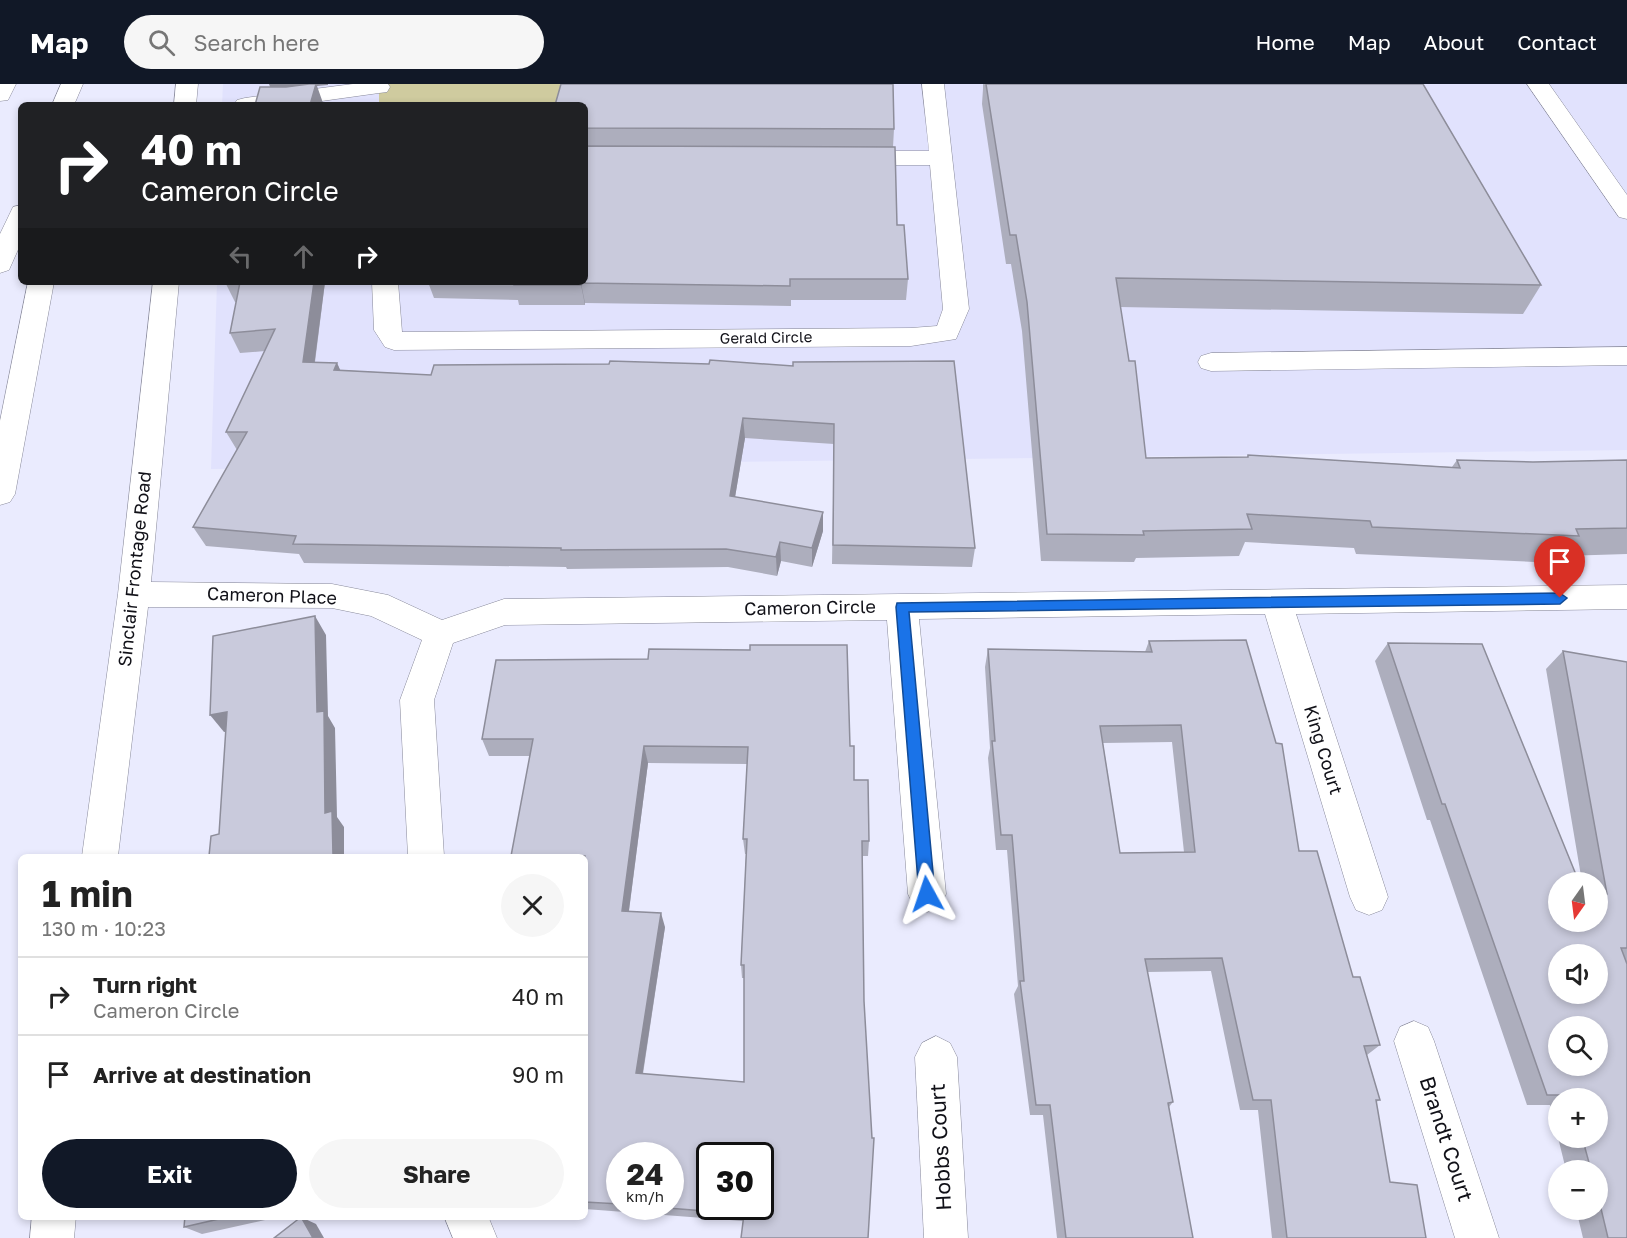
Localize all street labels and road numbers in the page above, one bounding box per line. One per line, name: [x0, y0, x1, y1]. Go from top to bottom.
street label: Gerald Circle: [720, 327, 813, 347]
street label: Sinclair Frontage Road: [113, 470, 155, 668]
street label: Cameron Place: [207, 582, 337, 608]
street label: Cameron Circle: [744, 595, 876, 619]
street label: King Court: [1300, 702, 1348, 797]
street label: Brandt Court: [1415, 1073, 1479, 1205]
street label: Hobbs Court: [924, 1083, 956, 1211]

